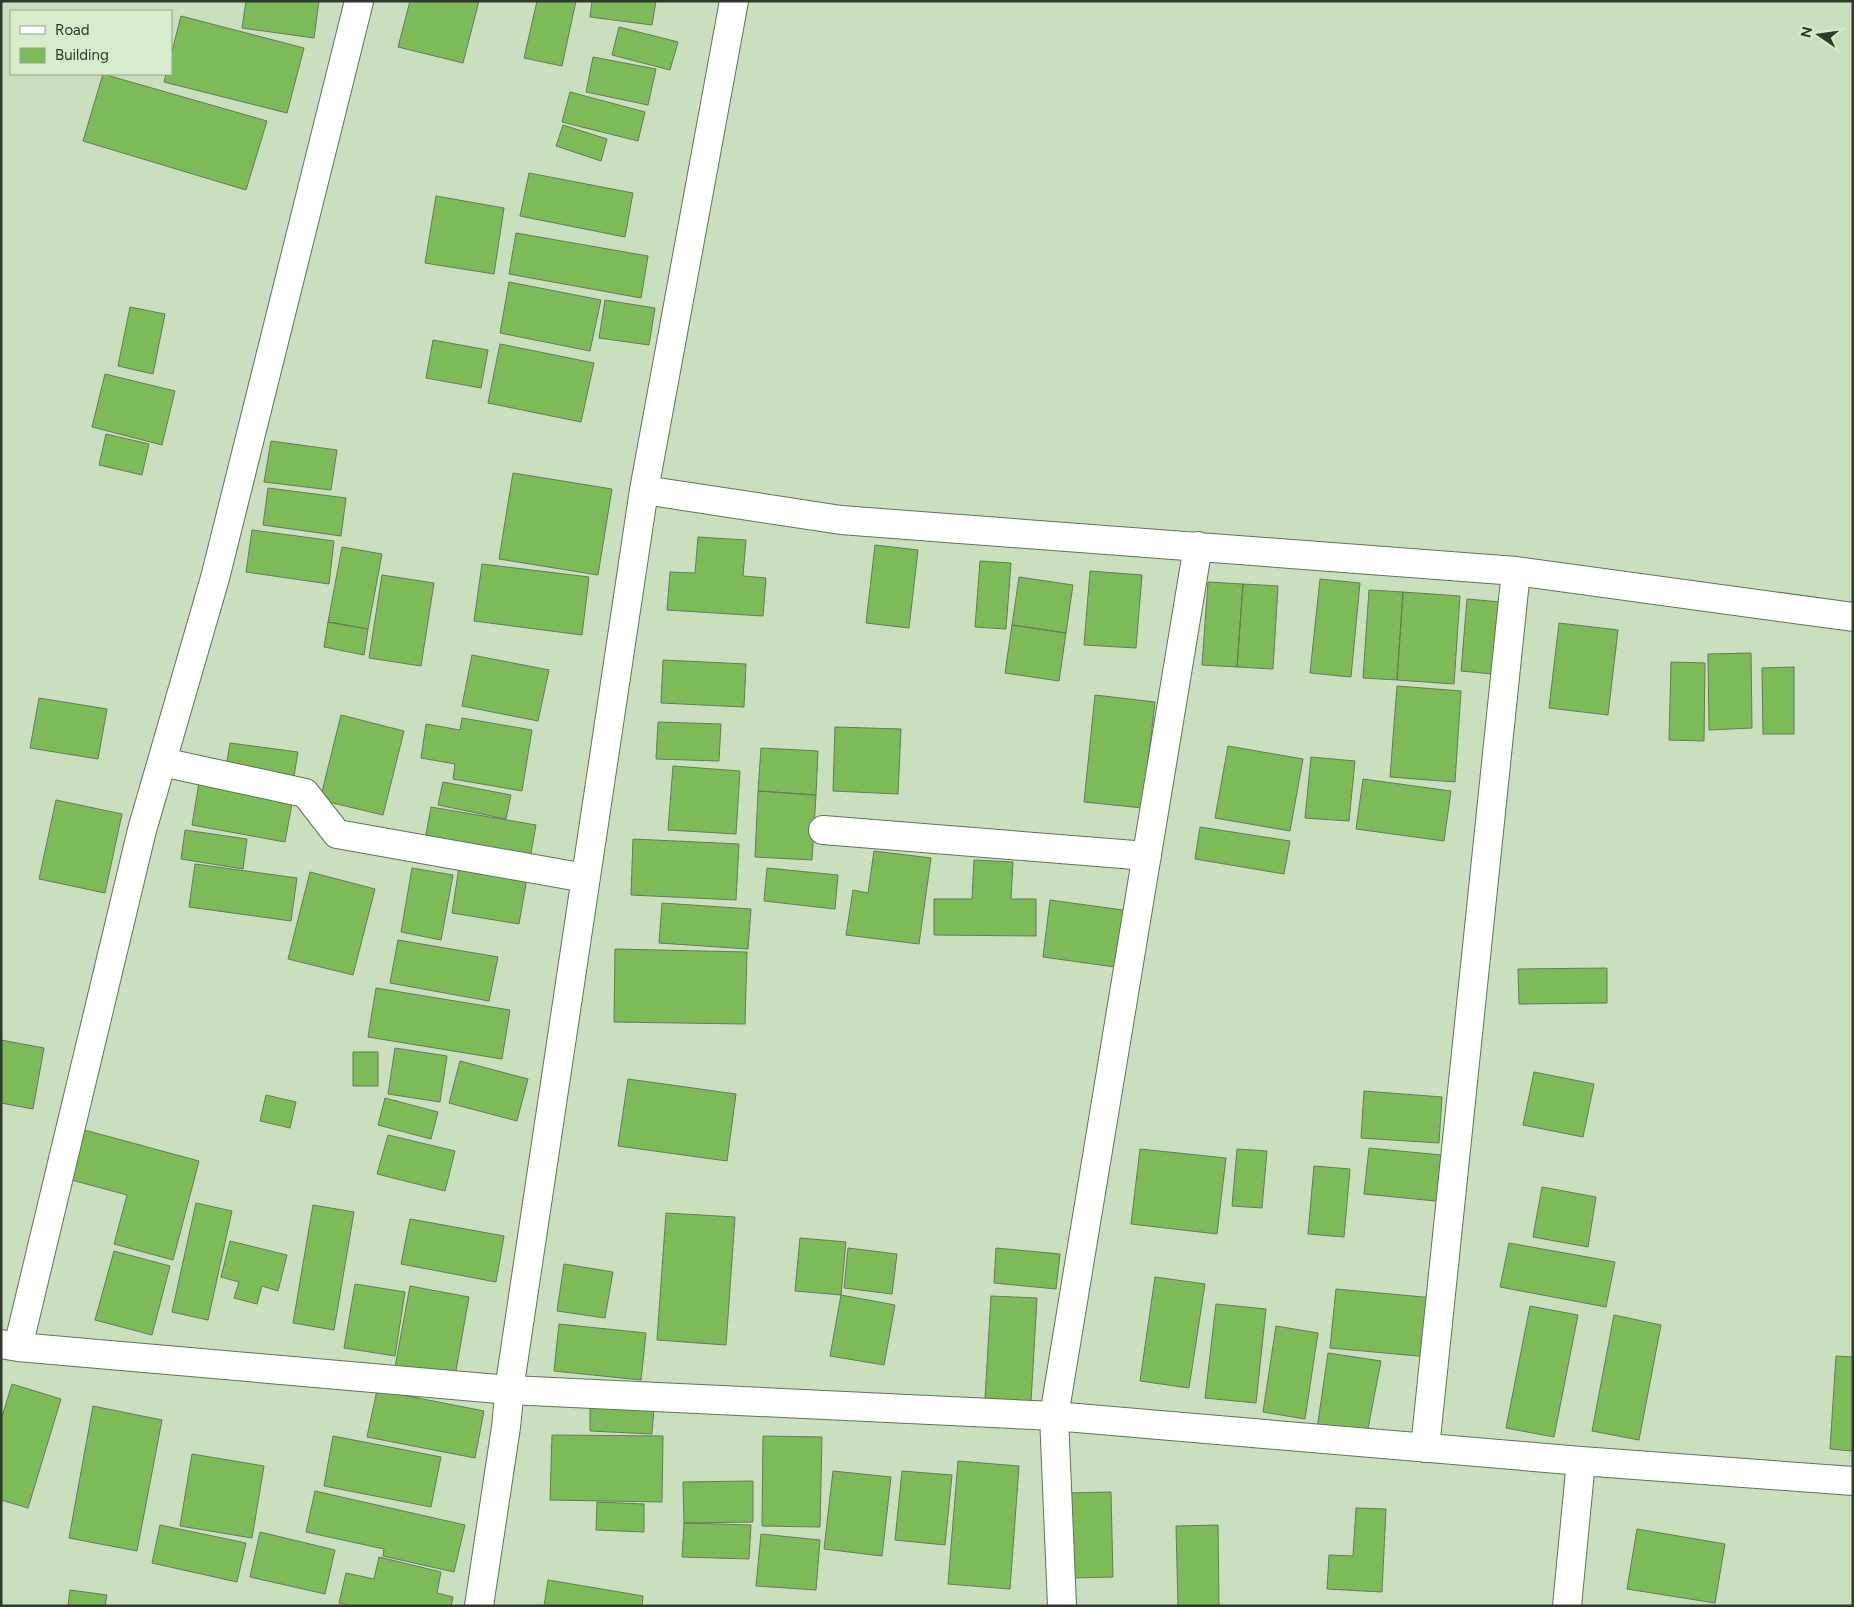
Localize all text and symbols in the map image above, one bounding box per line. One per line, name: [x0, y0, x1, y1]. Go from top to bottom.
legend: [10, 10, 172, 75]
north arrow: [1794, 10, 1844, 60]
text: Road: [55, 21, 90, 39]
text: N: [1797, 25, 1816, 39]
text: Building: [55, 46, 109, 64]

